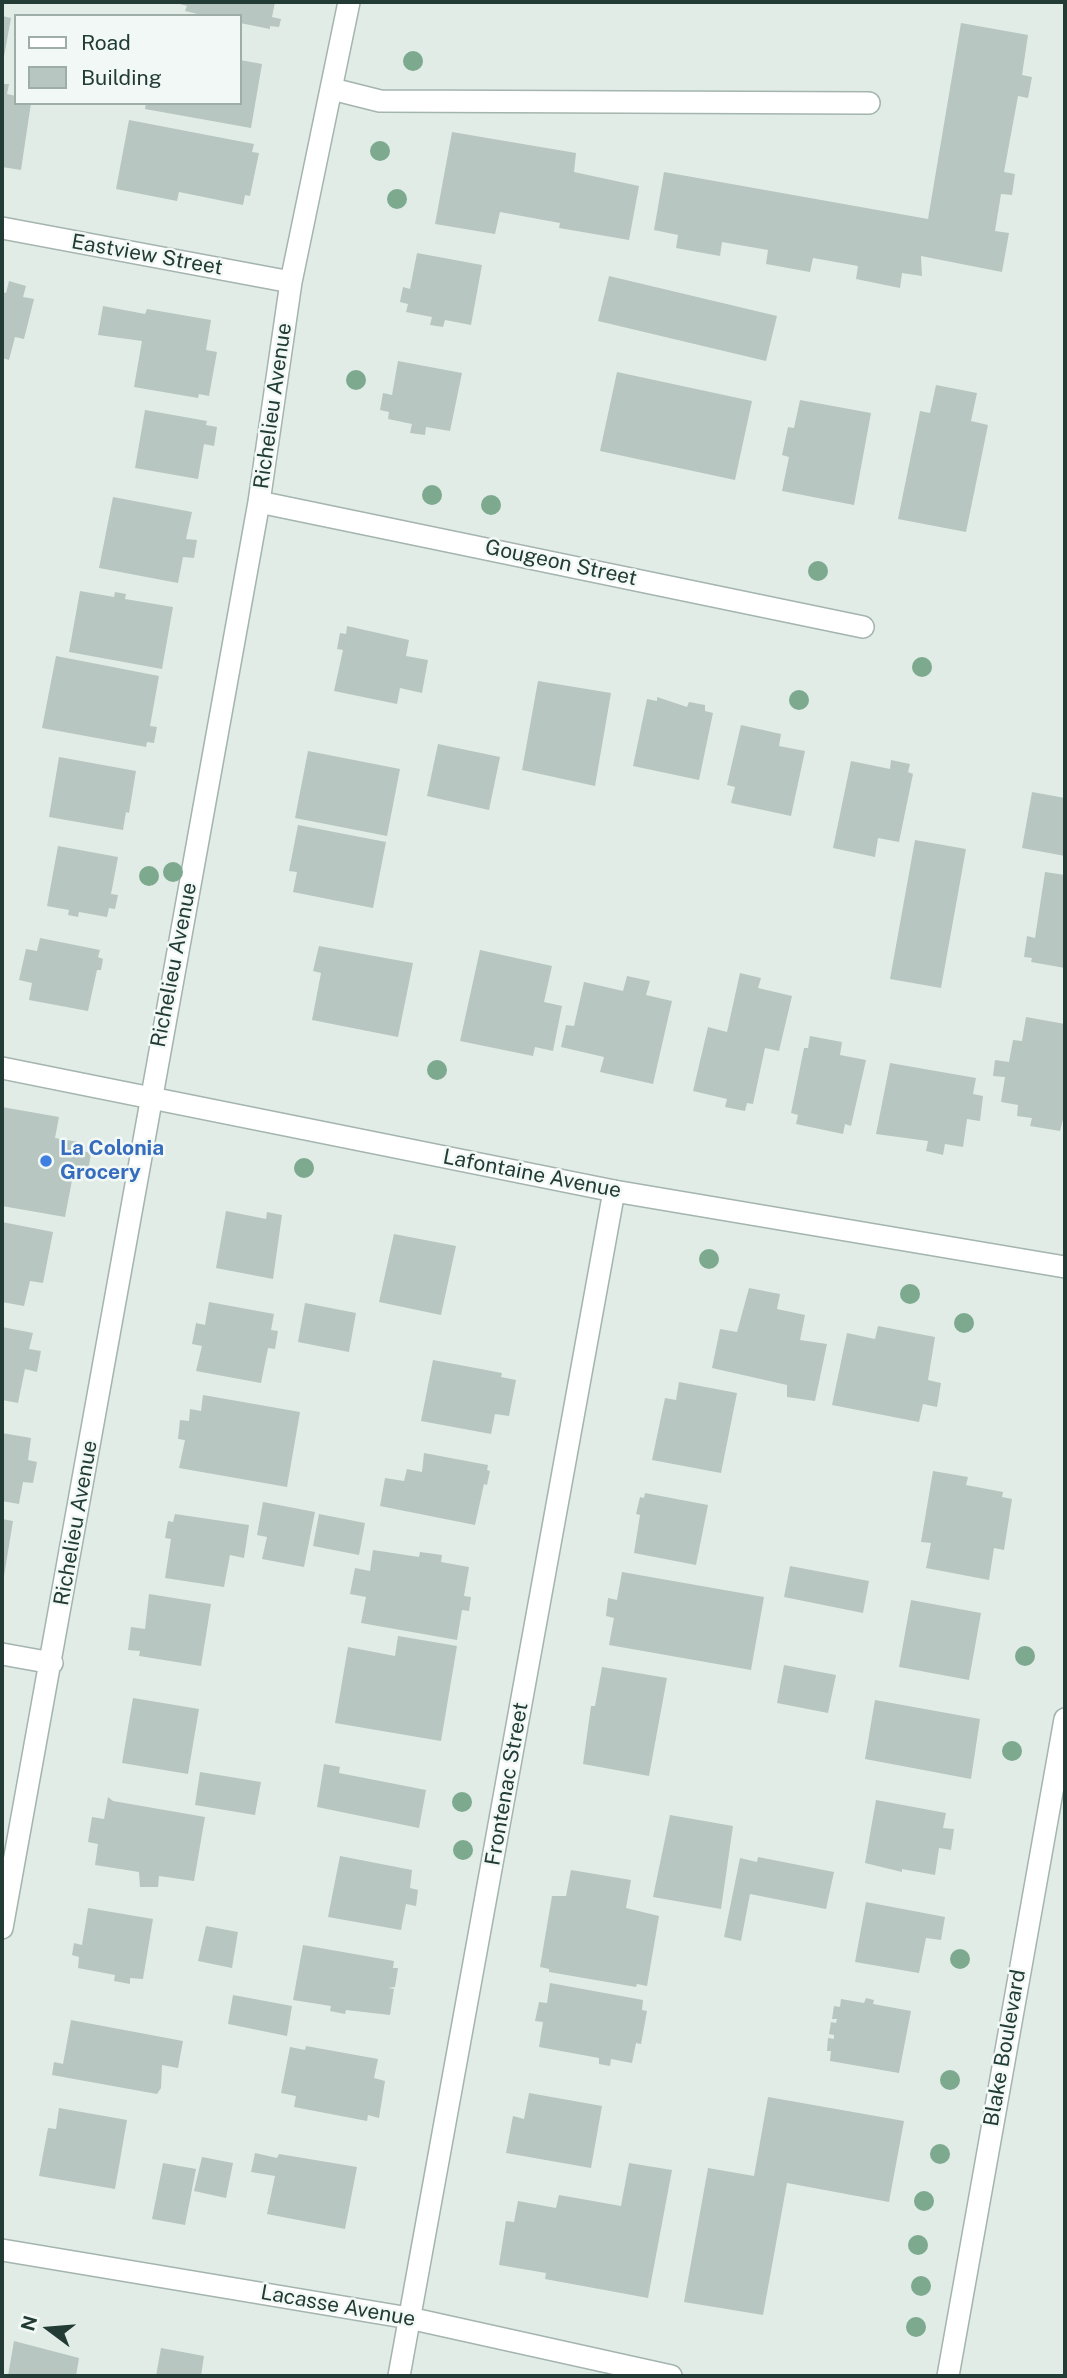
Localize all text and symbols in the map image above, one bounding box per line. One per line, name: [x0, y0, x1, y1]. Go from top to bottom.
legend: [14, 14, 242, 105]
text: Road: [81, 30, 131, 55]
text: Building: [81, 65, 162, 90]
street label: Eastview Street: [69, 229, 225, 281]
street label: Richelieu Avenue: [249, 321, 297, 491]
street label: Gougeon Street: [483, 535, 639, 591]
street label: Richelieu Avenue: [146, 880, 202, 1050]
place label: La Colonia Grocery: [60, 1136, 164, 1186]
street label: Lafontaine Avenue: [441, 1144, 623, 1204]
marker: La Colonia Grocery: [38, 1153, 54, 1169]
street label: Richelieu Avenue: [49, 1438, 103, 1608]
street label: Frontenac Street: [480, 1700, 534, 1868]
street label: Blake Boulevard: [979, 1968, 1031, 2128]
street label: Lacasse Avenue: [259, 2280, 417, 2332]
north arrow: [14, 2294, 84, 2364]
text: N: [16, 2313, 41, 2333]

